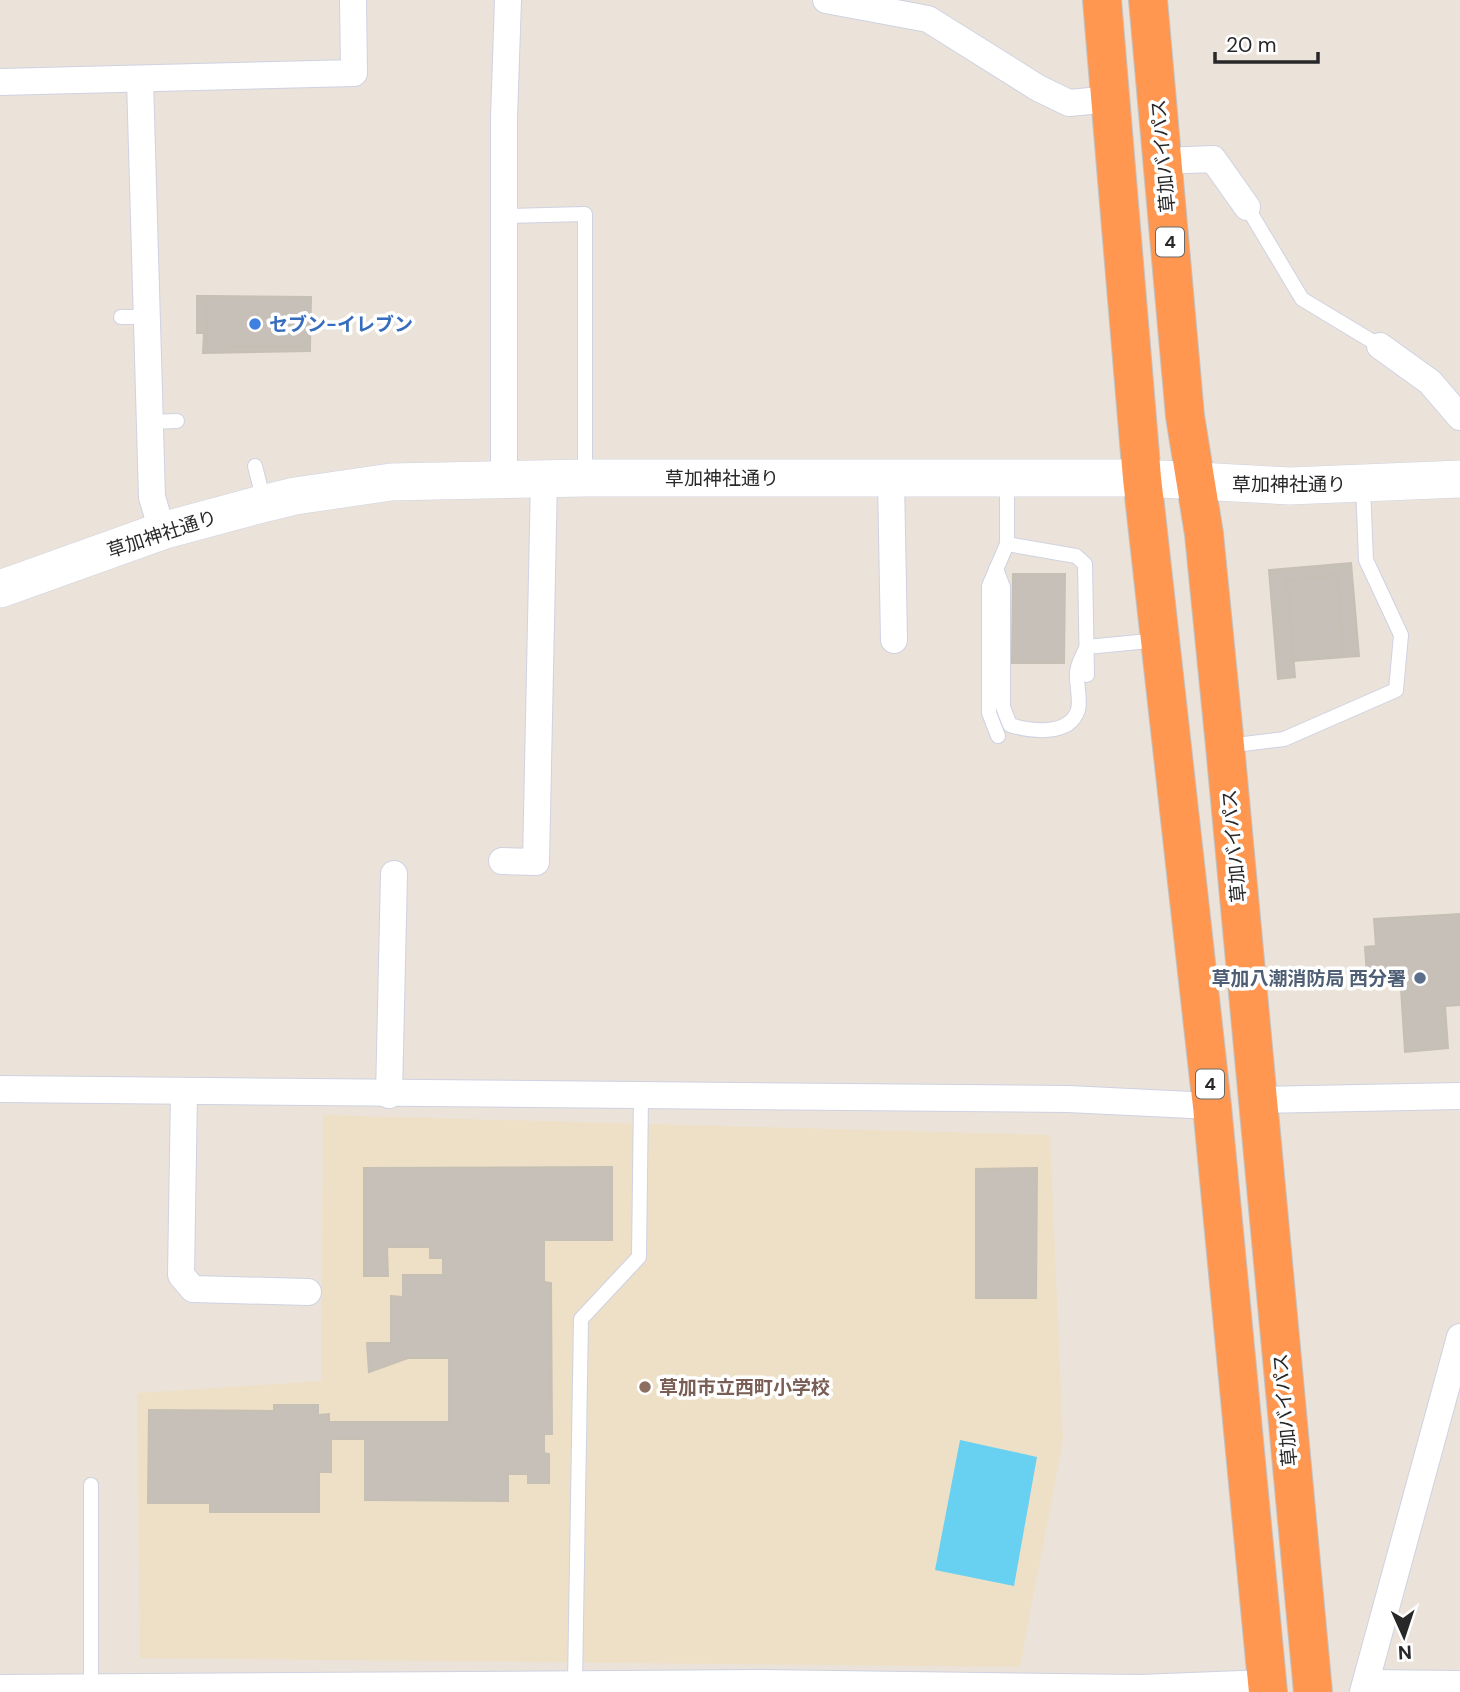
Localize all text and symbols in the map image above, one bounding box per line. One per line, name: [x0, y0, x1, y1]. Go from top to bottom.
scale bar: [1215, 21, 1318, 65]
text: 20 m: [1226, 31, 1277, 59]
street label: 草加バイパス: [1146, 98, 1180, 214]
road number: 4: [1156, 228, 1184, 256]
place label: セブン-イレブン: [269, 312, 413, 337]
marker: セブン-イレブン: [247, 316, 263, 332]
street label: 草加神社通り: [665, 466, 779, 491]
street label: 草加神社通り: [1232, 472, 1346, 497]
street label: 草加神社通り: [104, 504, 220, 564]
street label: 草加バイパス: [1217, 788, 1251, 904]
place label: 草加八潮消防局 西分署: [1212, 966, 1406, 991]
marker: 草加八潮消防局 西分署: [1412, 970, 1428, 986]
road number: 4: [1196, 1070, 1224, 1098]
street label: 草加バイパス: [1268, 1352, 1302, 1468]
place label: 草加市立西町小学校: [659, 1375, 830, 1400]
marker: 草加市立西町小学校: [637, 1379, 653, 1395]
north arrow: [1369, 1601, 1439, 1671]
text: N: [1397, 1640, 1412, 1665]

